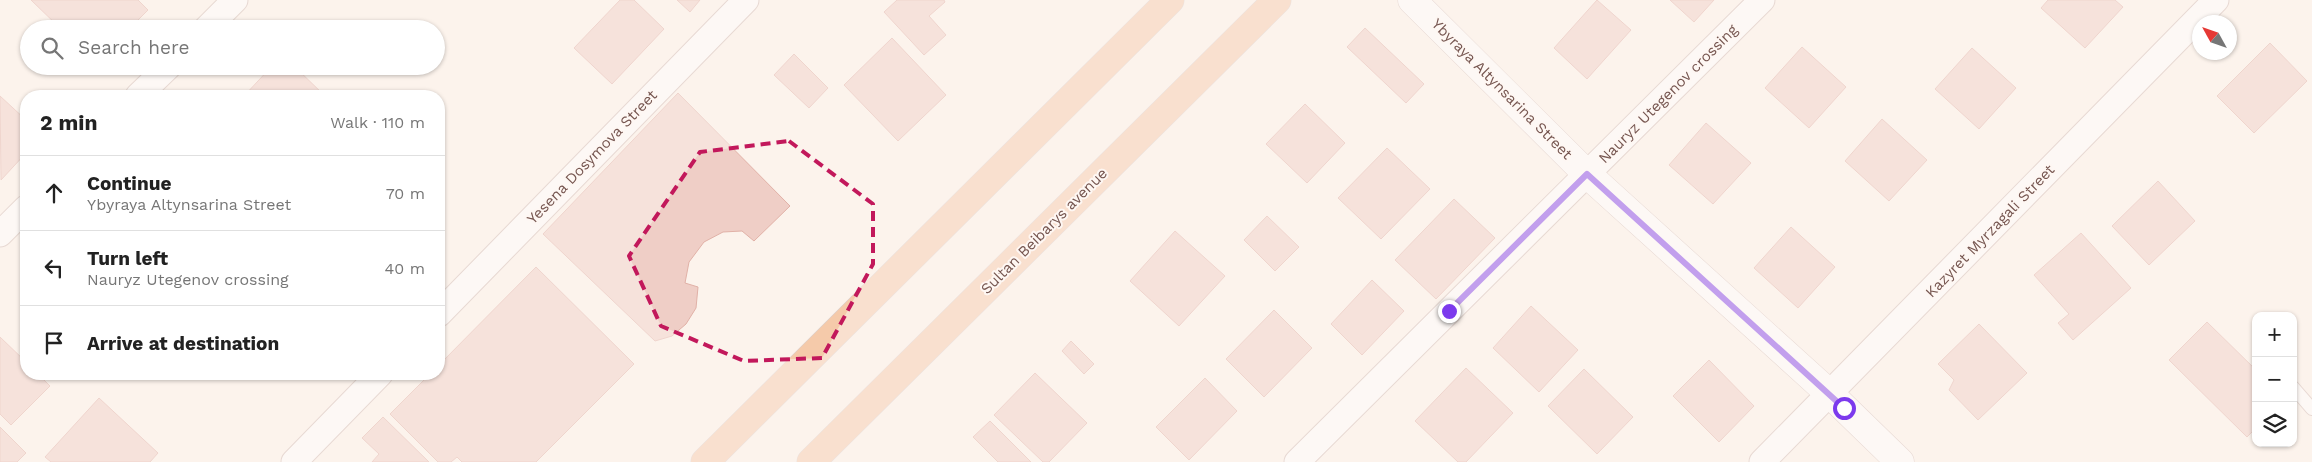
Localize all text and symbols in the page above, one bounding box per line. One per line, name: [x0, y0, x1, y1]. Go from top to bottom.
street label: Ybyraya Altynsarina Street: [1428, 15, 1577, 164]
north arrow: [2192, 15, 2237, 60]
search box: [20, 20, 445, 75]
street label: Nauryz Utegenov crossing: [1595, 21, 1741, 167]
icon: search: [38, 34, 66, 62]
text: Search here: [78, 36, 189, 59]
street label: Yesena Dosymova Street: [523, 86, 661, 228]
text: 2 min: [40, 110, 97, 135]
text: Walk · 110 m: [330, 113, 425, 132]
street label: Kazyret Myrzagali Street: [1922, 160, 2059, 301]
street label: Sultan Beibarys avenue: [977, 164, 1111, 298]
text: Continue: [87, 172, 171, 195]
icon: ahead: [40, 179, 68, 207]
text: 70 m: [386, 184, 425, 203]
text: Ybyraya Altynsarina Street: [87, 195, 291, 214]
text: Turn left: [87, 247, 168, 270]
icon: left: [40, 254, 68, 282]
text: 40 m: [385, 259, 425, 278]
text: Nauryz Utegenov crossing: [87, 270, 289, 289]
route end: [1438, 300, 1461, 323]
map controls: [2252, 312, 2297, 447]
button: +: [2252, 312, 2297, 357]
icon: arrive: [40, 329, 68, 357]
text: Arrive at destination: [87, 332, 279, 355]
button: −: [2252, 357, 2297, 402]
route start: [1833, 397, 1856, 420]
button: layers: [2252, 402, 2297, 447]

